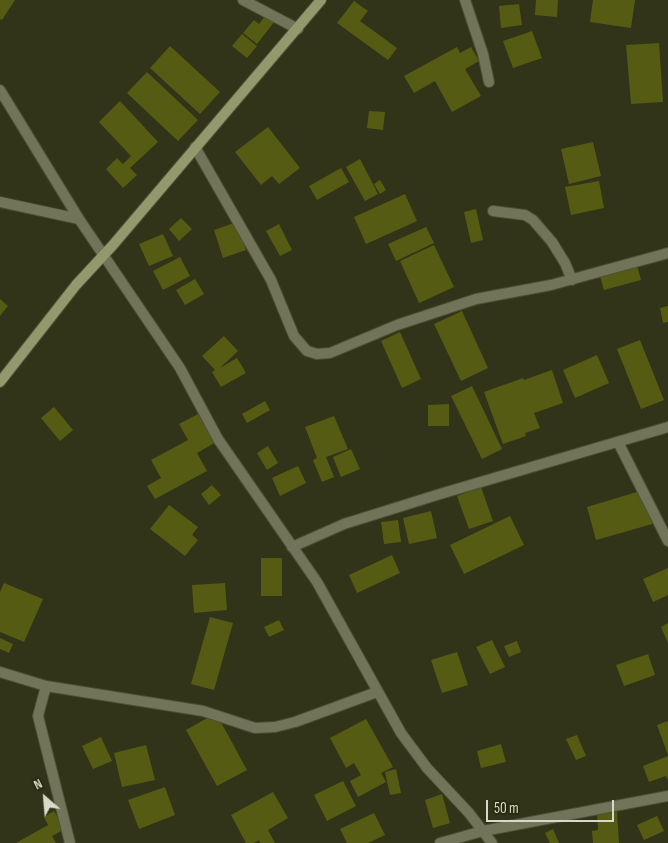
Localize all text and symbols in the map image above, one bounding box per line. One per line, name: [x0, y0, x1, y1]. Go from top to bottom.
north arrow: [20, 773, 70, 823]
text: N: [31, 775, 45, 793]
scale bar: [488, 790, 616, 822]
text: 50 m: [494, 799, 519, 818]

